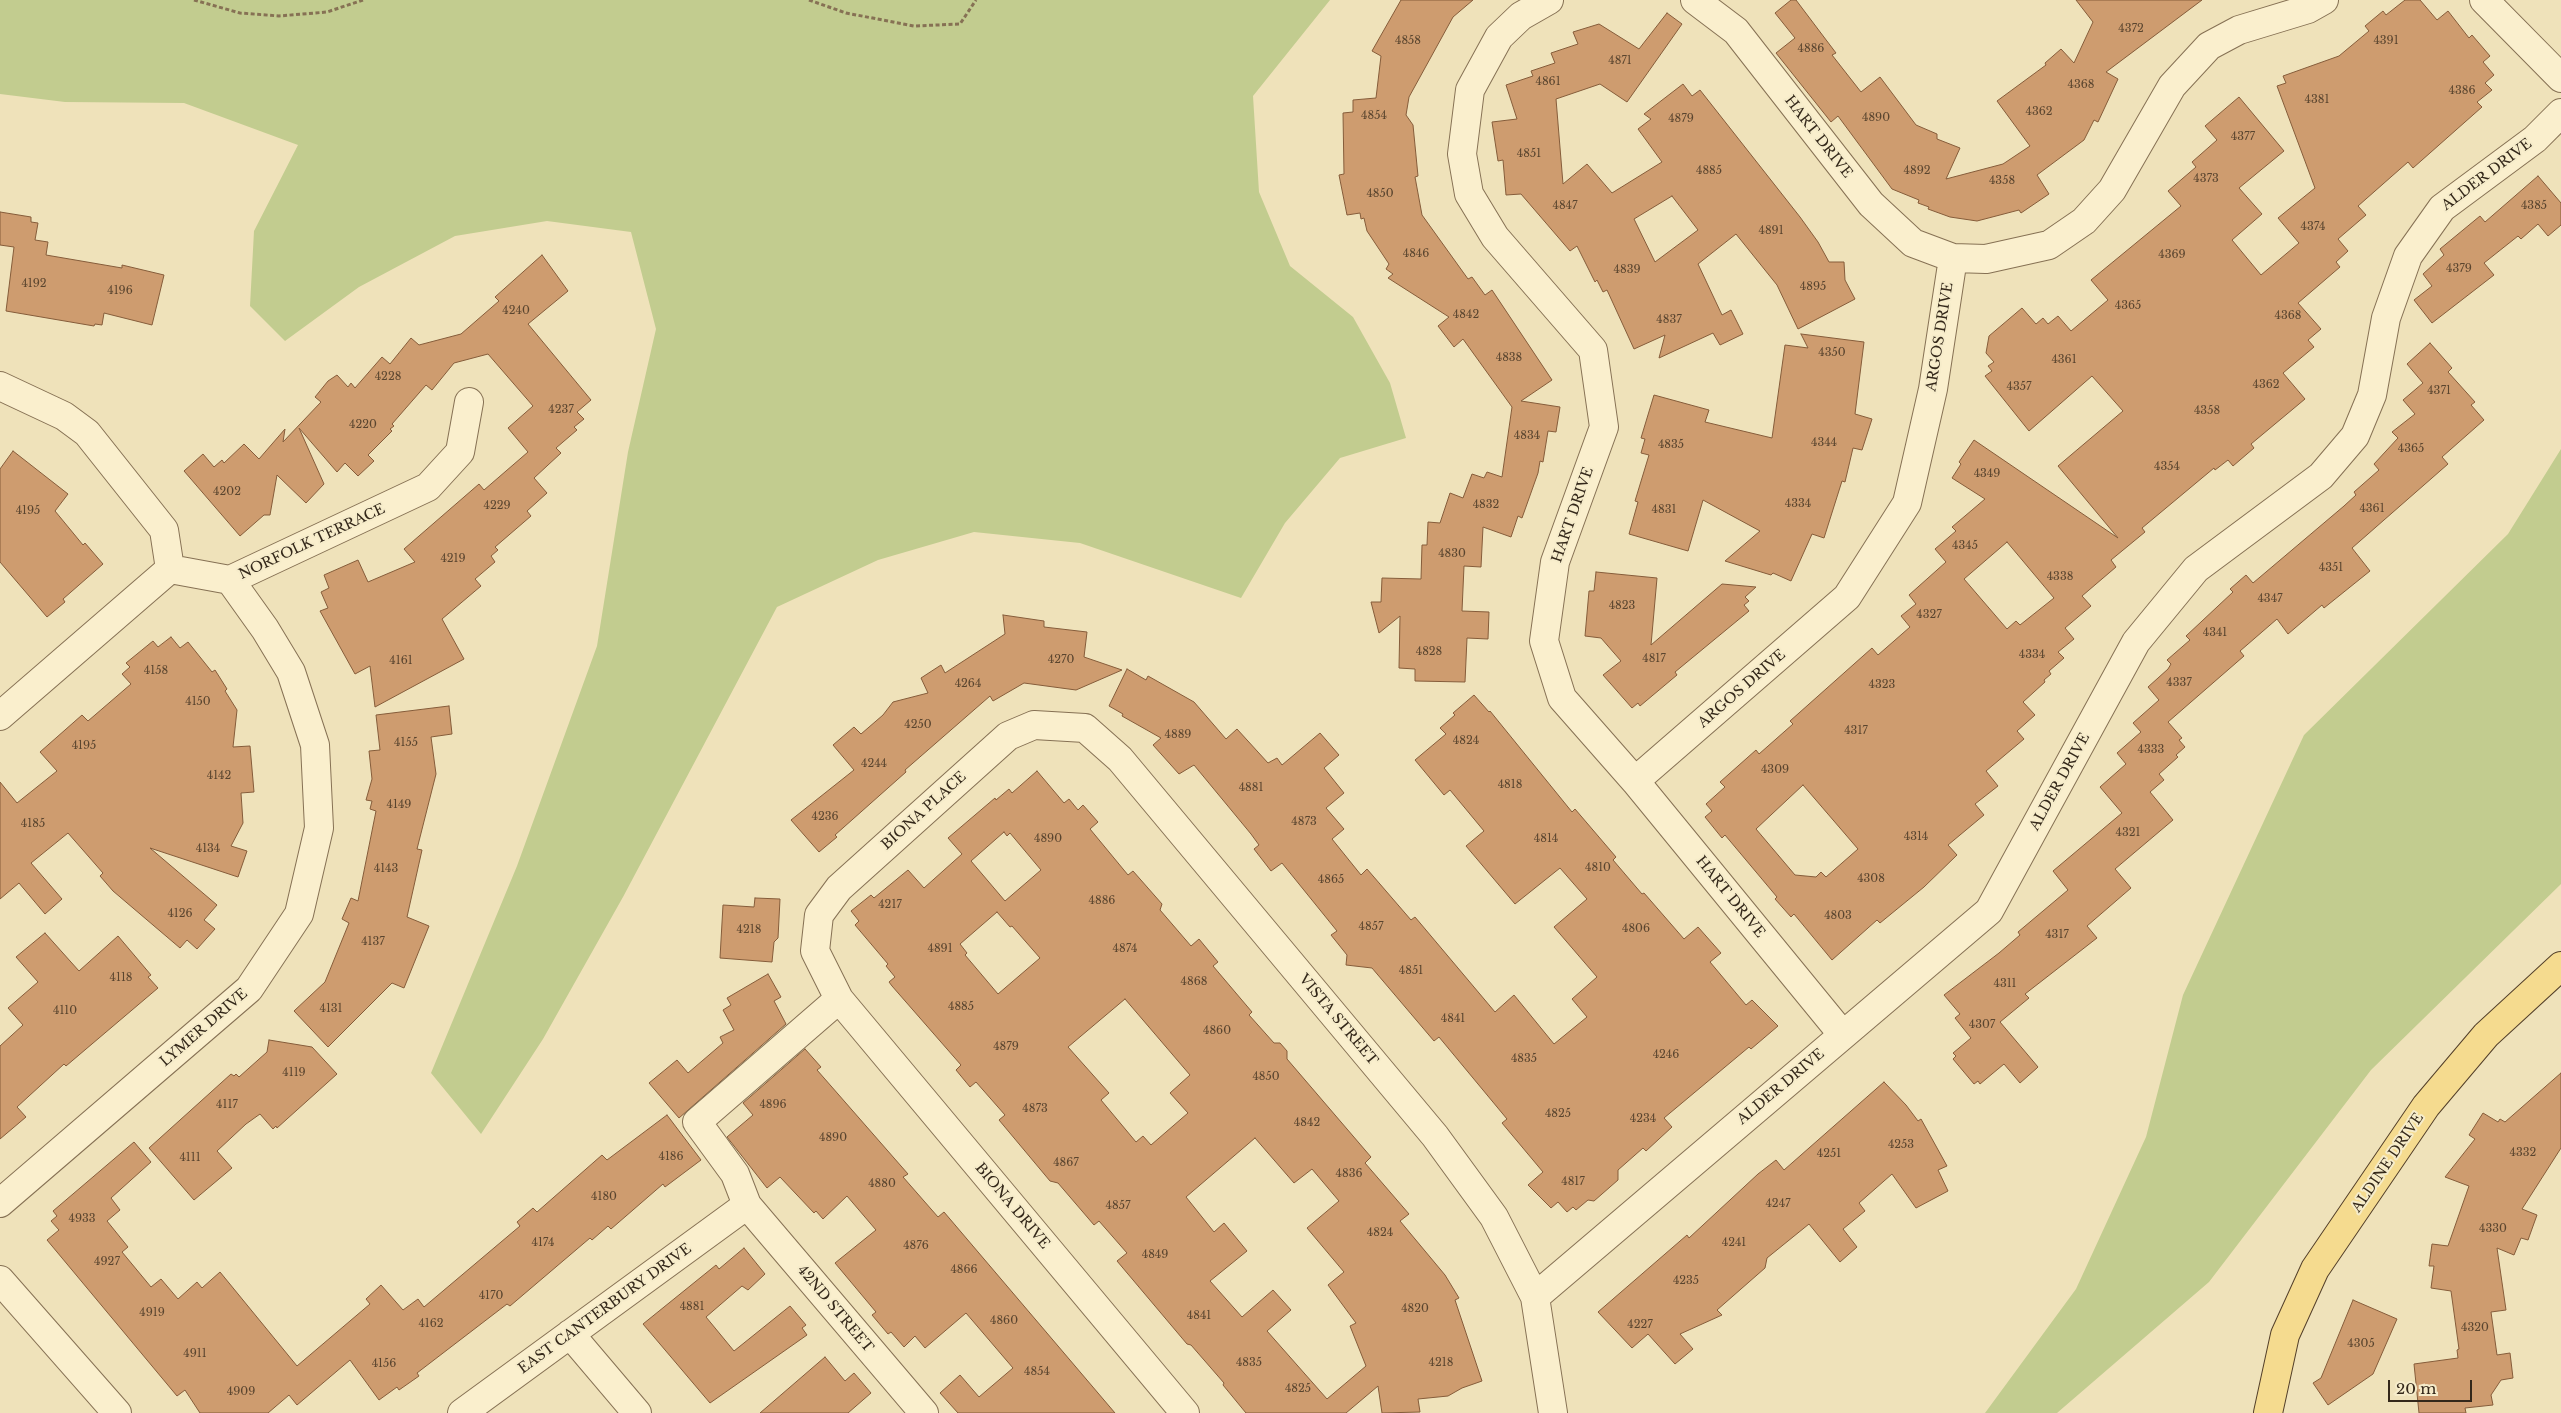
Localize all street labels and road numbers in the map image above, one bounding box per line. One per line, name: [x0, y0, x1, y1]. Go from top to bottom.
street label: HART DRIVE: [1781, 92, 1855, 182]
street label: ALDER DRIVE: [2439, 136, 2535, 214]
street label: ARGOS DRIVE: [1923, 281, 1957, 393]
street label: HART DRIVE: [1549, 465, 1597, 565]
street label: NORFOLK TERRACE: [236, 501, 388, 583]
street label: ARGOS DRIVE: [1695, 646, 1789, 732]
street label: ALDER DRIVE: [2026, 730, 2094, 834]
street label: BIONA PLACE: [878, 769, 970, 853]
street label: HART DRIVE: [1692, 853, 1768, 941]
street label: VISTA STREET: [1295, 971, 1381, 1069]
street label: LYMER DRIVE: [157, 986, 251, 1070]
street label: ALDER DRIVE: [1734, 1046, 1828, 1128]
street label: ALDINE DRIVE: [2349, 1110, 2427, 1216]
street label: BIONA DRIVE: [971, 1160, 1053, 1252]
street label: EAST CANTERBURY DRIVE: [515, 1241, 695, 1377]
street label: 42ND STREET: [794, 1262, 876, 1356]

